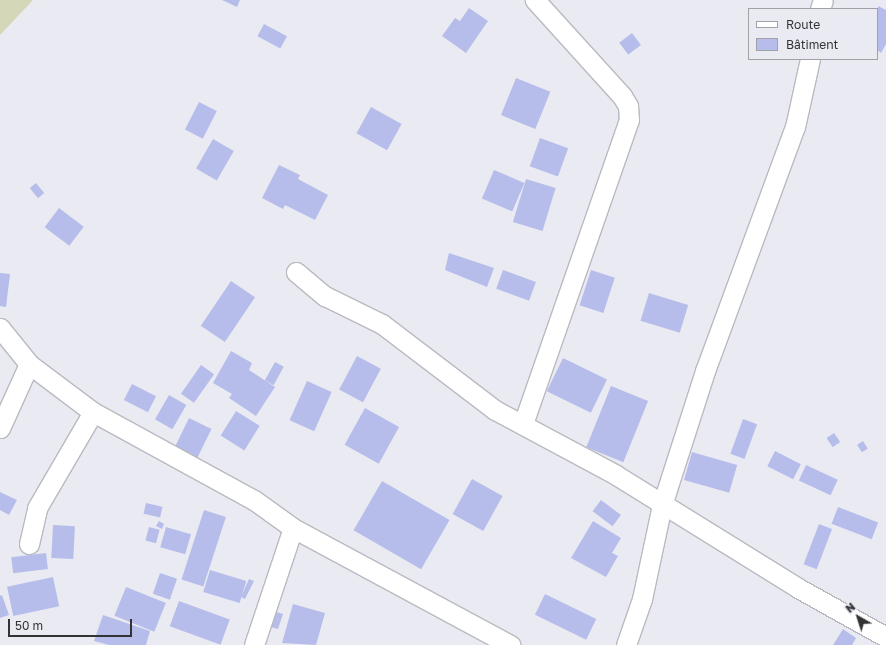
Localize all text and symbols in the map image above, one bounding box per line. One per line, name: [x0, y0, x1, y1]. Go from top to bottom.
legend: [748, 8, 878, 60]
text: Route: [786, 17, 820, 32]
text: Bâtiment: [786, 37, 838, 52]
north arrow: [838, 597, 878, 637]
text: N: [843, 600, 857, 615]
scale bar: [10, 611, 134, 637]
text: 50 m: [15, 618, 43, 633]

